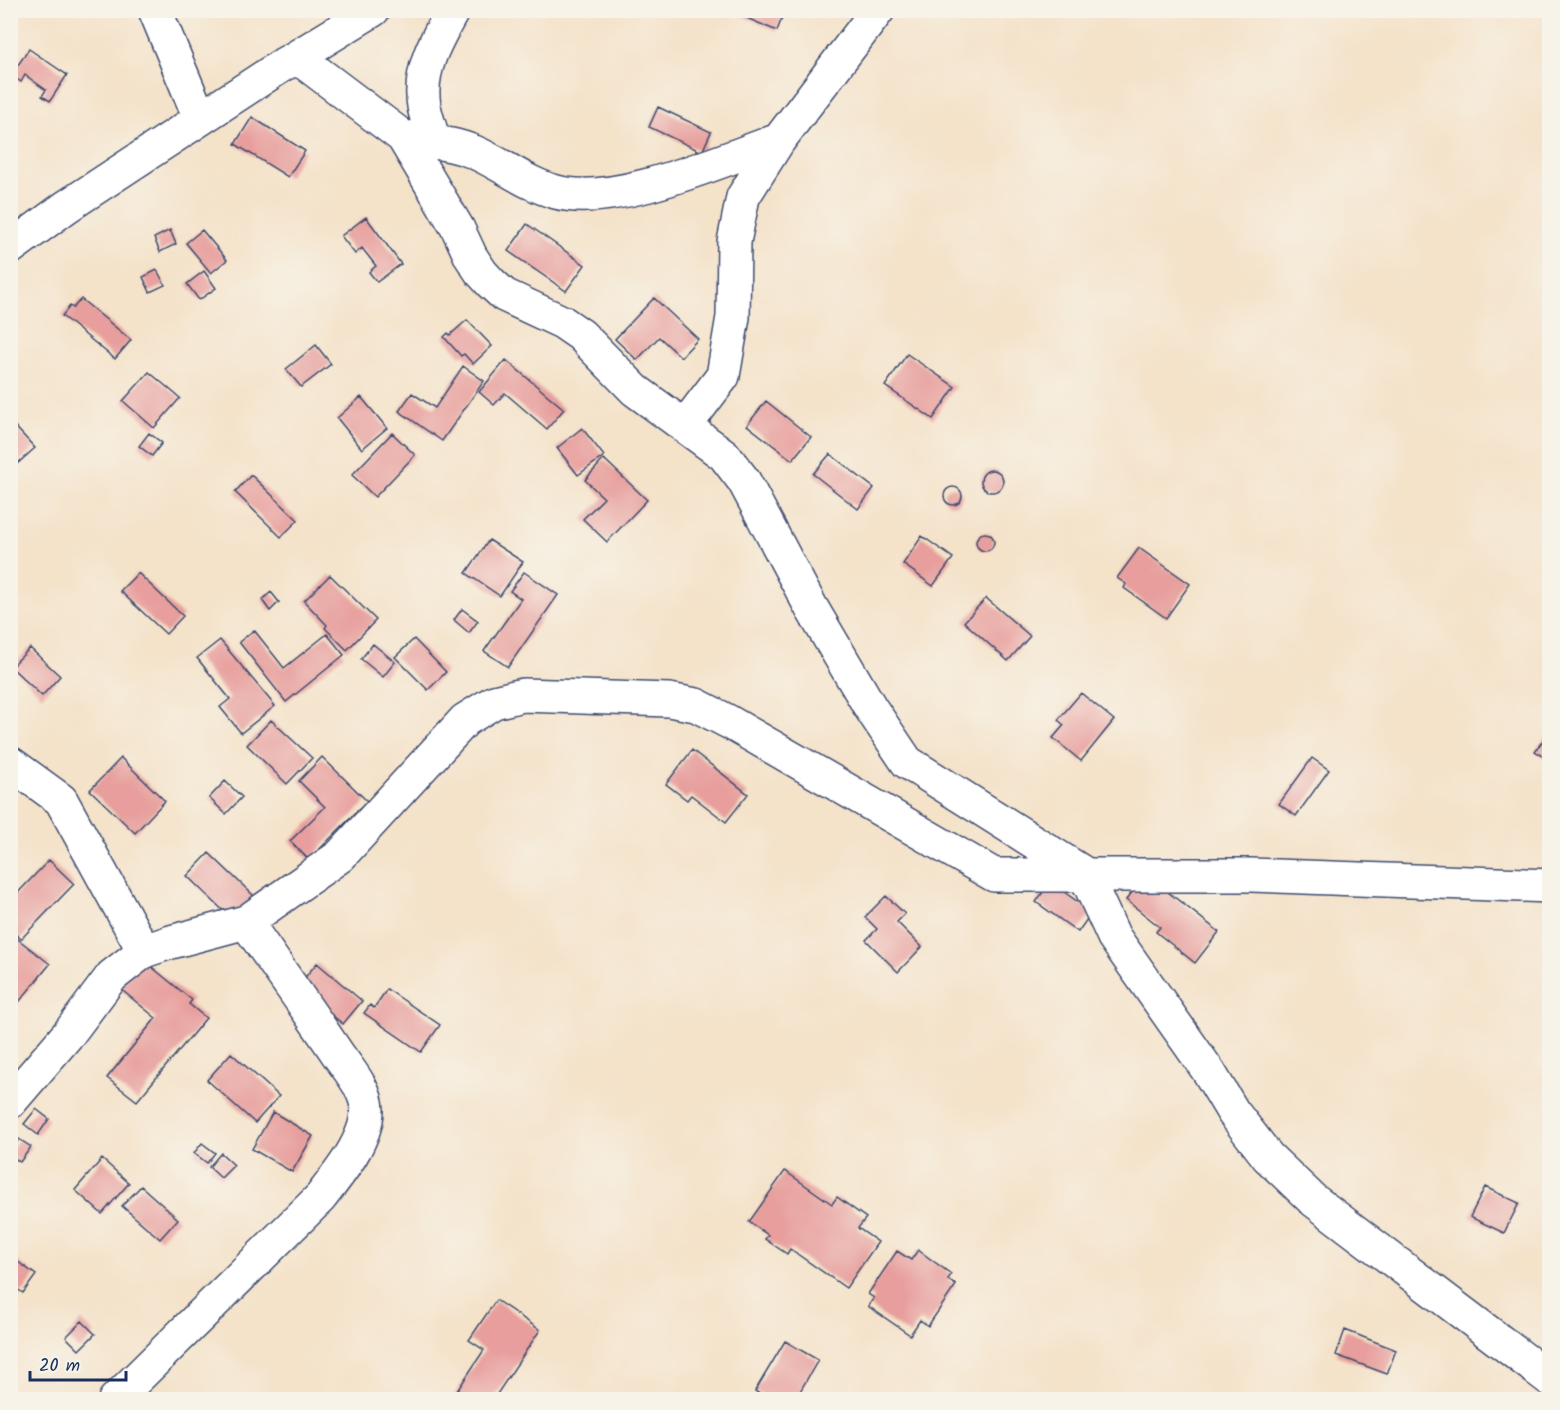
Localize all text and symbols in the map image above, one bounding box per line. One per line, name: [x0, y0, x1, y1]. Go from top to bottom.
scale bar: [30, 1344, 126, 1382]
text: 20 m: [39, 1352, 80, 1381]

